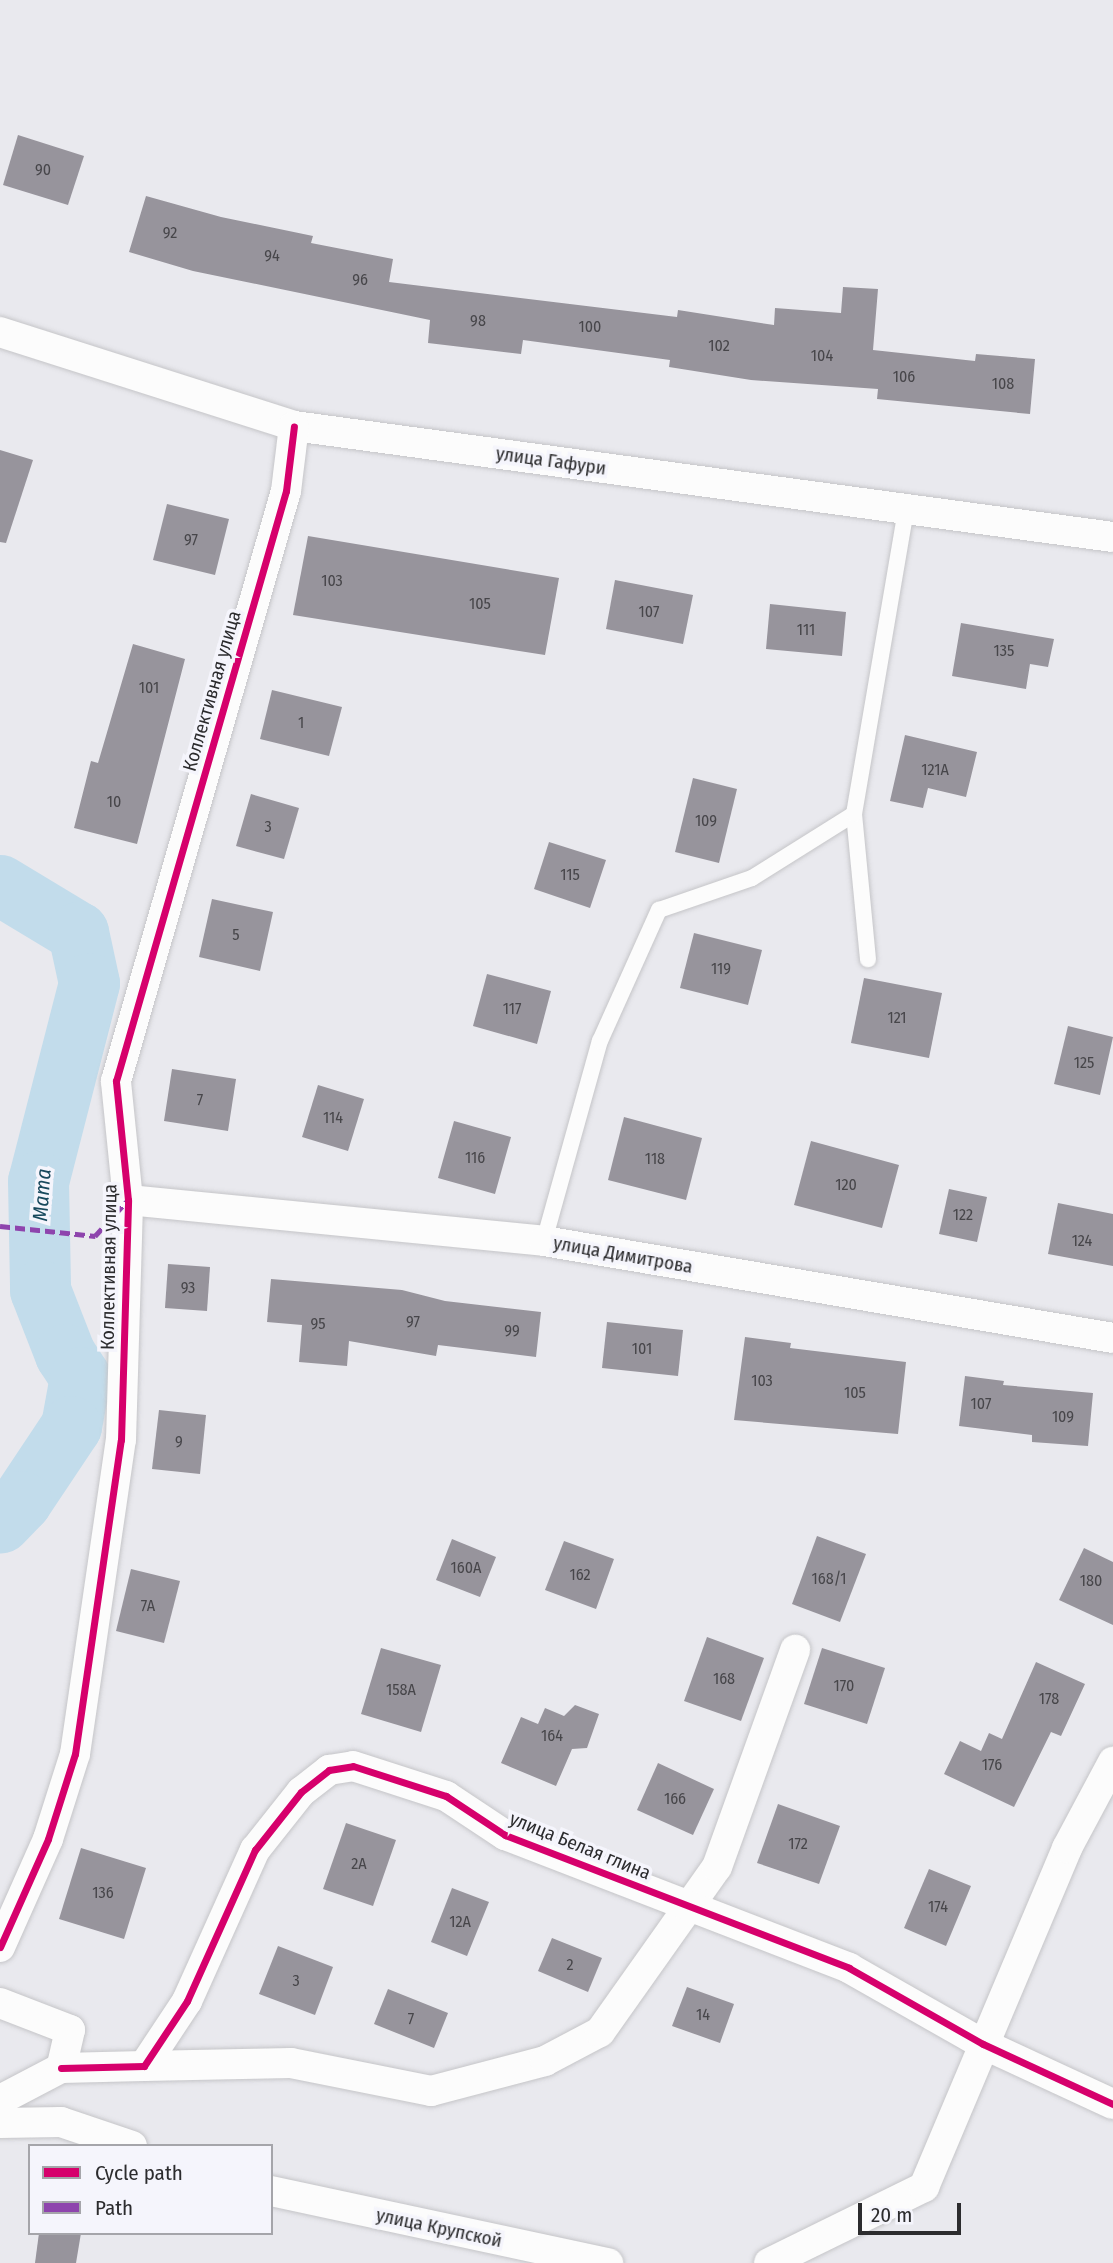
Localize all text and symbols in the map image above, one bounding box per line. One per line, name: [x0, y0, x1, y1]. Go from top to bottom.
house number: 90: [35, 160, 51, 180]
house number: 92: [163, 223, 177, 243]
house number: 94: [264, 246, 280, 266]
house number: 96: [352, 270, 368, 290]
house number: 98: [470, 311, 486, 331]
house number: 100: [579, 317, 601, 337]
house number: 102: [708, 336, 730, 356]
house number: 104: [811, 346, 833, 366]
house number: 106: [893, 367, 915, 387]
house number: 108: [992, 374, 1014, 394]
street label: улица Гафури: [495, 442, 607, 480]
house number: 97: [184, 530, 198, 550]
house number: 103: [321, 571, 343, 591]
house number: 105: [469, 594, 491, 614]
house number: 107: [639, 602, 659, 622]
street label: Коллективная улица: [178, 608, 246, 774]
house number: 111: [797, 620, 815, 640]
house number: 135: [994, 641, 1014, 661]
house number: 101: [139, 678, 159, 698]
house number: 1: [298, 713, 304, 733]
house number: 121А: [921, 760, 949, 780]
house number: 10: [107, 792, 121, 812]
house number: 109: [695, 811, 717, 831]
house number: 3: [264, 817, 272, 837]
house number: 115: [560, 865, 580, 885]
house number: 5: [232, 925, 240, 945]
house number: 119: [711, 959, 731, 979]
house number: 117: [503, 999, 521, 1019]
house number: 121: [887, 1008, 907, 1028]
house number: 125: [1074, 1053, 1094, 1073]
house number: 7: [197, 1090, 203, 1110]
house number: 114: [323, 1108, 343, 1128]
house number: 116: [465, 1148, 485, 1168]
house number: 118: [645, 1149, 665, 1169]
water label: Мата: [28, 1168, 56, 1222]
house number: 120: [835, 1175, 857, 1195]
street label: Коллективная улица: [96, 1184, 122, 1350]
house number: 122: [953, 1205, 973, 1225]
house number: 124: [1072, 1231, 1092, 1251]
street label: улица Димитрова: [552, 1232, 694, 1278]
house number: 93: [181, 1278, 195, 1298]
house number: 97: [406, 1312, 420, 1332]
house number: 95: [310, 1314, 326, 1334]
house number: 99: [504, 1321, 520, 1341]
house number: 101: [632, 1339, 652, 1359]
house number: 103: [751, 1371, 773, 1391]
house number: 105: [844, 1383, 866, 1403]
house number: 107: [971, 1394, 991, 1414]
house number: 109: [1052, 1407, 1074, 1427]
house number: 9: [175, 1432, 183, 1452]
house number: 160А: [451, 1558, 481, 1578]
house number: 162: [569, 1565, 591, 1585]
house number: 168/1: [812, 1569, 846, 1589]
house number: 180: [1080, 1571, 1102, 1591]
house number: 7А: [141, 1596, 155, 1616]
house number: 168: [713, 1669, 735, 1689]
house number: 170: [834, 1676, 854, 1696]
house number: 158А: [386, 1680, 416, 1700]
house number: 178: [1039, 1689, 1059, 1709]
house number: 164: [541, 1726, 563, 1746]
house number: 176: [982, 1755, 1002, 1775]
house number: 166: [664, 1789, 686, 1809]
street label: улица Белая глина: [506, 1807, 654, 1885]
house number: 172: [788, 1834, 808, 1854]
house number: 2А: [351, 1854, 367, 1874]
house number: 136: [92, 1883, 114, 1903]
house number: 174: [928, 1897, 948, 1917]
house number: 12А: [449, 1912, 471, 1932]
house number: 2: [566, 1955, 574, 1975]
house number: 3: [292, 1971, 300, 1991]
house number: 14: [696, 2005, 710, 2025]
house number: 7: [408, 2009, 414, 2029]
legend: [28, 2144, 273, 2235]
text: Cycle path: [95, 2160, 183, 2186]
scale bar: [861, 2190, 964, 2234]
text: Path: [95, 2195, 133, 2221]
text: 20 m: [871, 2202, 912, 2228]
street label: улица Крупской: [374, 2204, 504, 2252]

